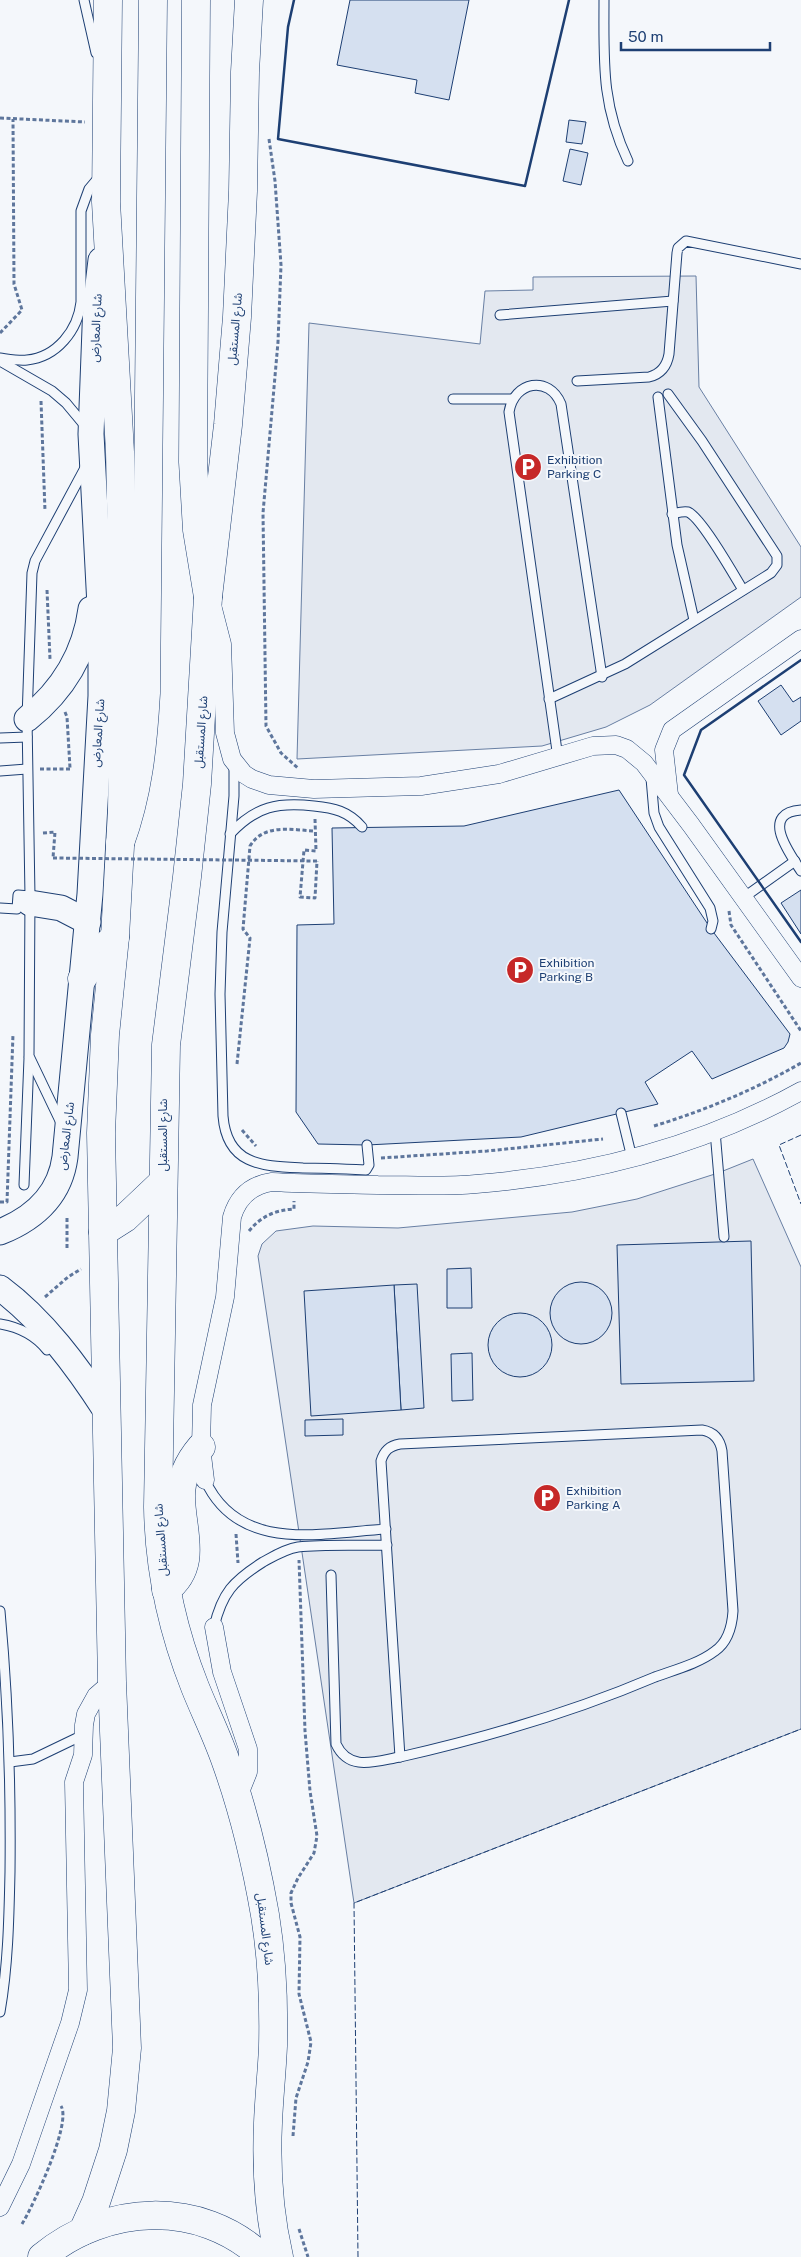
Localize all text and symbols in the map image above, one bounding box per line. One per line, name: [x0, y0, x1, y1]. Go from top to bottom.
scale bar: [621, 20, 770, 52]
text: 50 m: [628, 28, 663, 45]
street label: شارع المستقبل: [225, 292, 247, 366]
street label: شارع المعارض: [87, 293, 107, 363]
parking icon: Exhibition Parking C: [513, 452, 543, 482]
place label: Exhibition Parking C: [547, 453, 603, 481]
street label: شارع المستقبل: [191, 695, 213, 769]
street label: شارع المعارض: [89, 698, 109, 768]
parking icon: Exhibition Parking B: [505, 955, 535, 985]
place label: Exhibition Parking B: [539, 956, 595, 984]
street label: شارع المستقبل: [156, 1099, 172, 1171]
street label: شارع المعارض: [55, 1101, 79, 1171]
parking icon: Exhibition Parking A: [532, 1483, 562, 1513]
place label: Exhibition Parking A: [566, 1484, 622, 1512]
street label: شارع المستقبل: [151, 1503, 173, 1577]
street label: شارع المستقبل: [252, 1892, 276, 1966]

